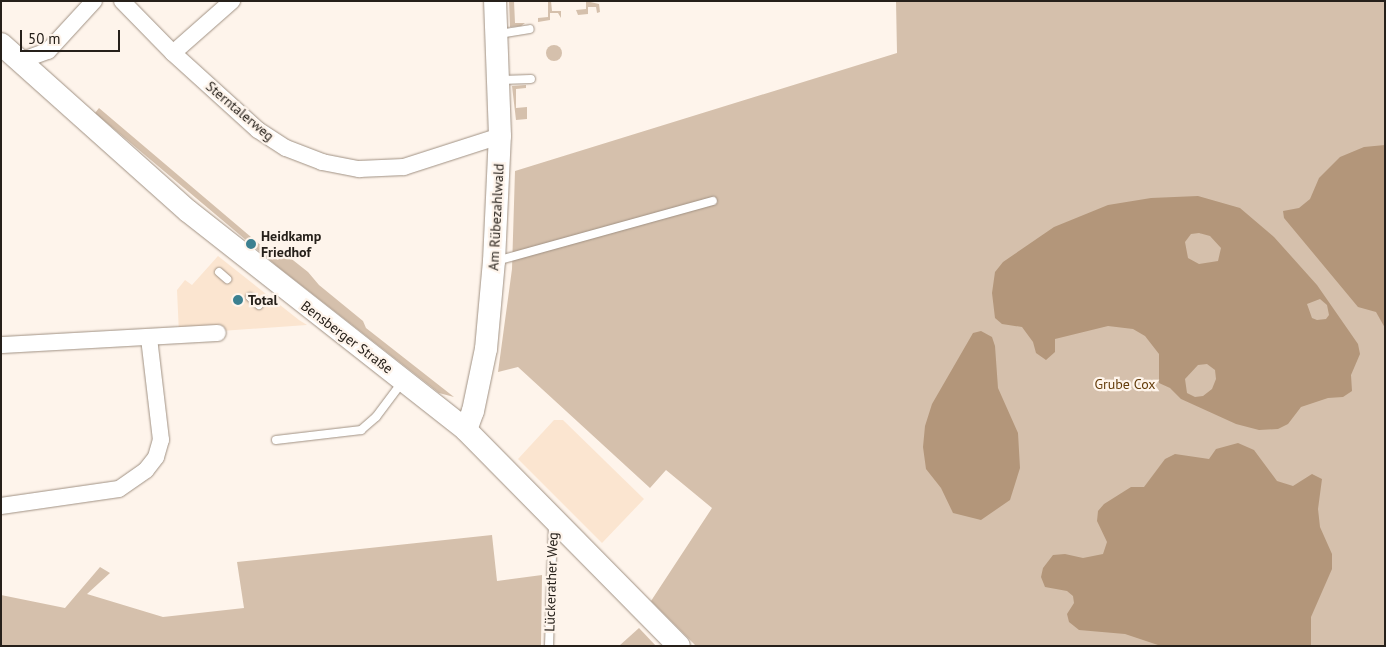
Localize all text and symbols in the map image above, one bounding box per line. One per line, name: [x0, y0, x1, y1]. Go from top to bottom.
scale bar: [22, 20, 122, 52]
text: 50 m: [28, 29, 61, 48]
street label: Sterntalerweg: [202, 78, 278, 144]
street label: Am Rübezahlwald: [485, 163, 507, 271]
place label: Heidkamp Friedhof: [261, 228, 321, 260]
marker: Heidkamp Friedhof: [245, 238, 257, 250]
place label: Total: [248, 292, 278, 308]
marker: Total: [232, 294, 244, 306]
street label: Bensberger Straße: [298, 297, 396, 377]
park label: Grube Cox: [1094, 376, 1156, 392]
street label: Lückerather Weg: [541, 532, 561, 632]

